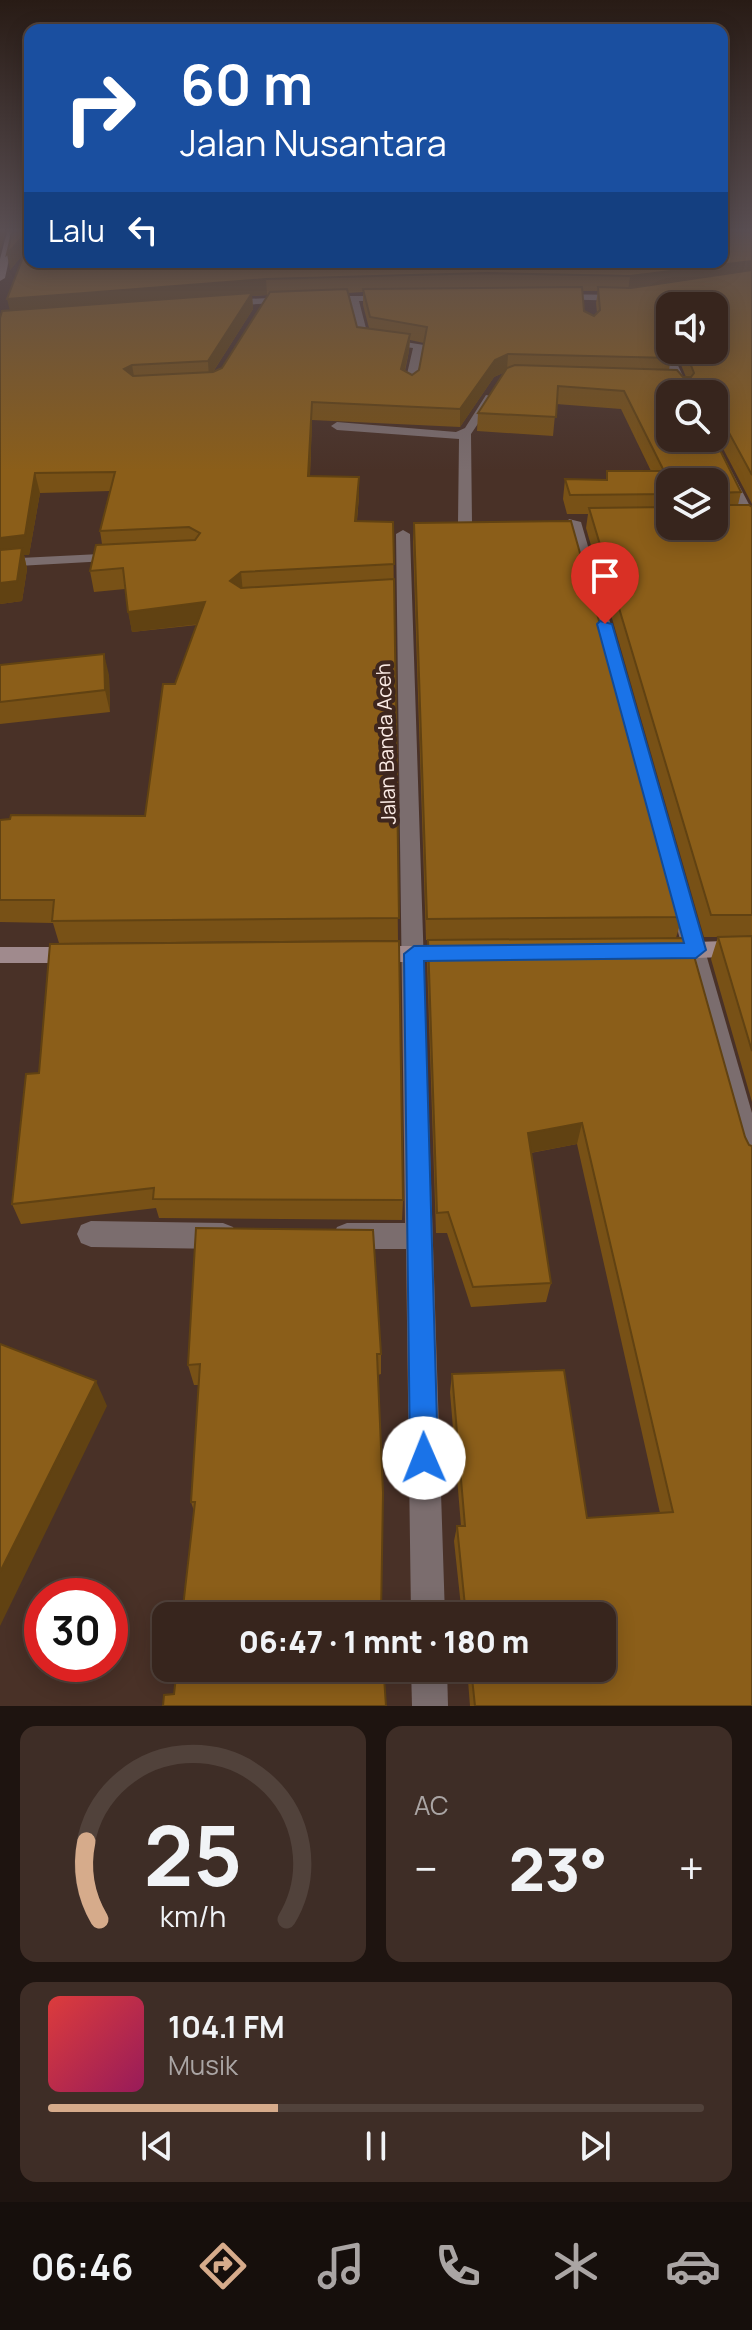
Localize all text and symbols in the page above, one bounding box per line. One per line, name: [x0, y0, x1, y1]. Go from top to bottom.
text: 60 m: [180, 45, 313, 122]
icon: right: [48, 56, 152, 160]
text: Jalan Nusantara: [180, 118, 447, 167]
icon: left: [121, 208, 165, 252]
text: Lalu: [48, 210, 105, 251]
map controls: [656, 292, 728, 540]
button: sound: [656, 292, 728, 364]
button: search: [656, 380, 728, 452]
button: layers: [656, 468, 728, 540]
pin: [571, 542, 639, 624]
icon: arrive: [583, 554, 627, 598]
street label: Jalan Banda Aceh: [369, 663, 402, 825]
position arrow: [382, 1416, 466, 1500]
speed limit sign: 30: [24, 1578, 128, 1682]
text: 06:47 · 1 mnt · 180 m: [239, 1621, 529, 1662]
text: AC: [414, 1787, 449, 1823]
text: 25: [144, 1797, 242, 1911]
text: 23°: [509, 1827, 608, 1909]
text: −: [414, 1838, 438, 1898]
text: +: [679, 1838, 704, 1898]
text: km/h: [160, 1897, 226, 1936]
text: 104.1 FM: [168, 2006, 285, 2047]
text: Musik: [168, 2047, 238, 2083]
icon: previous: [135, 2124, 179, 2168]
icon: pause: [354, 2124, 398, 2168]
icon: next: [573, 2124, 617, 2168]
icon: directions: [195, 2238, 251, 2294]
icon: music: [313, 2238, 369, 2294]
icon: phone: [430, 2238, 486, 2294]
icon: climate: [548, 2238, 604, 2294]
icon: car: [665, 2238, 721, 2294]
text: 06:46: [31, 2242, 133, 2291]

